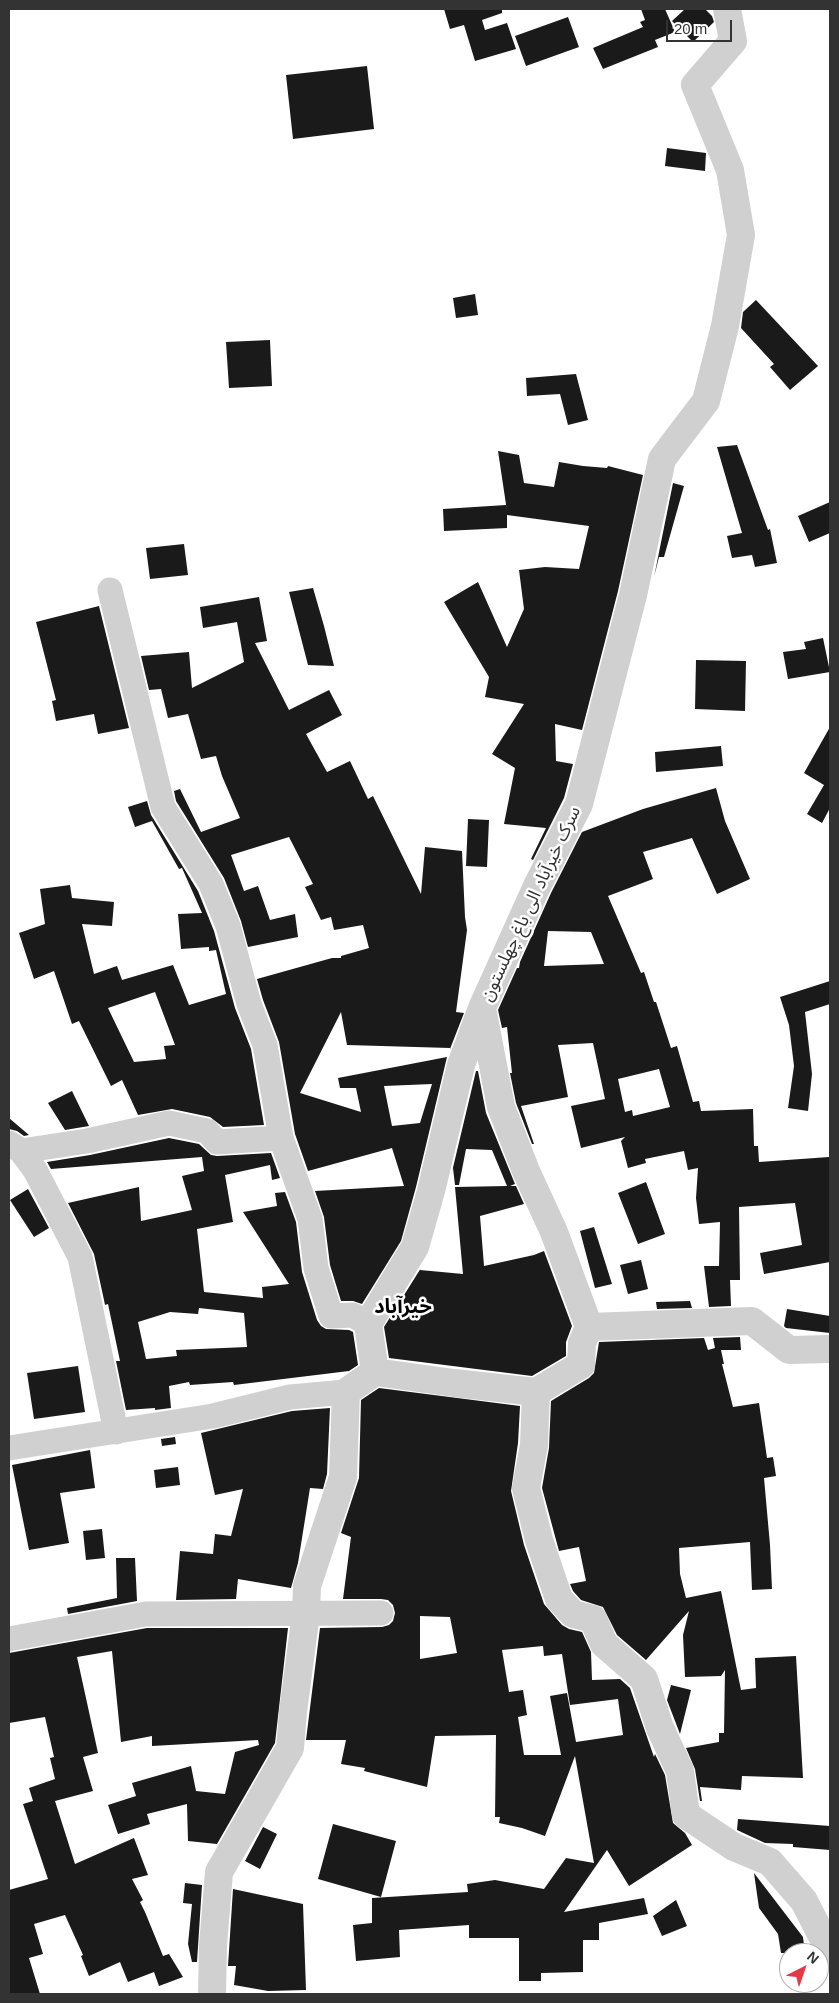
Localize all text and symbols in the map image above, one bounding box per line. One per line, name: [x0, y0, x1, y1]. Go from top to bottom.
scale bar: [669, 10, 735, 42]
text: 20 m: [674, 20, 707, 37]
street label: سرک خیرآباد الی باغ چهلستون: [476, 803, 586, 1005]
district label: خیرآباد: [374, 1295, 432, 1319]
north arrow: [779, 1943, 829, 1993]
text: N: [804, 1948, 822, 1967]

